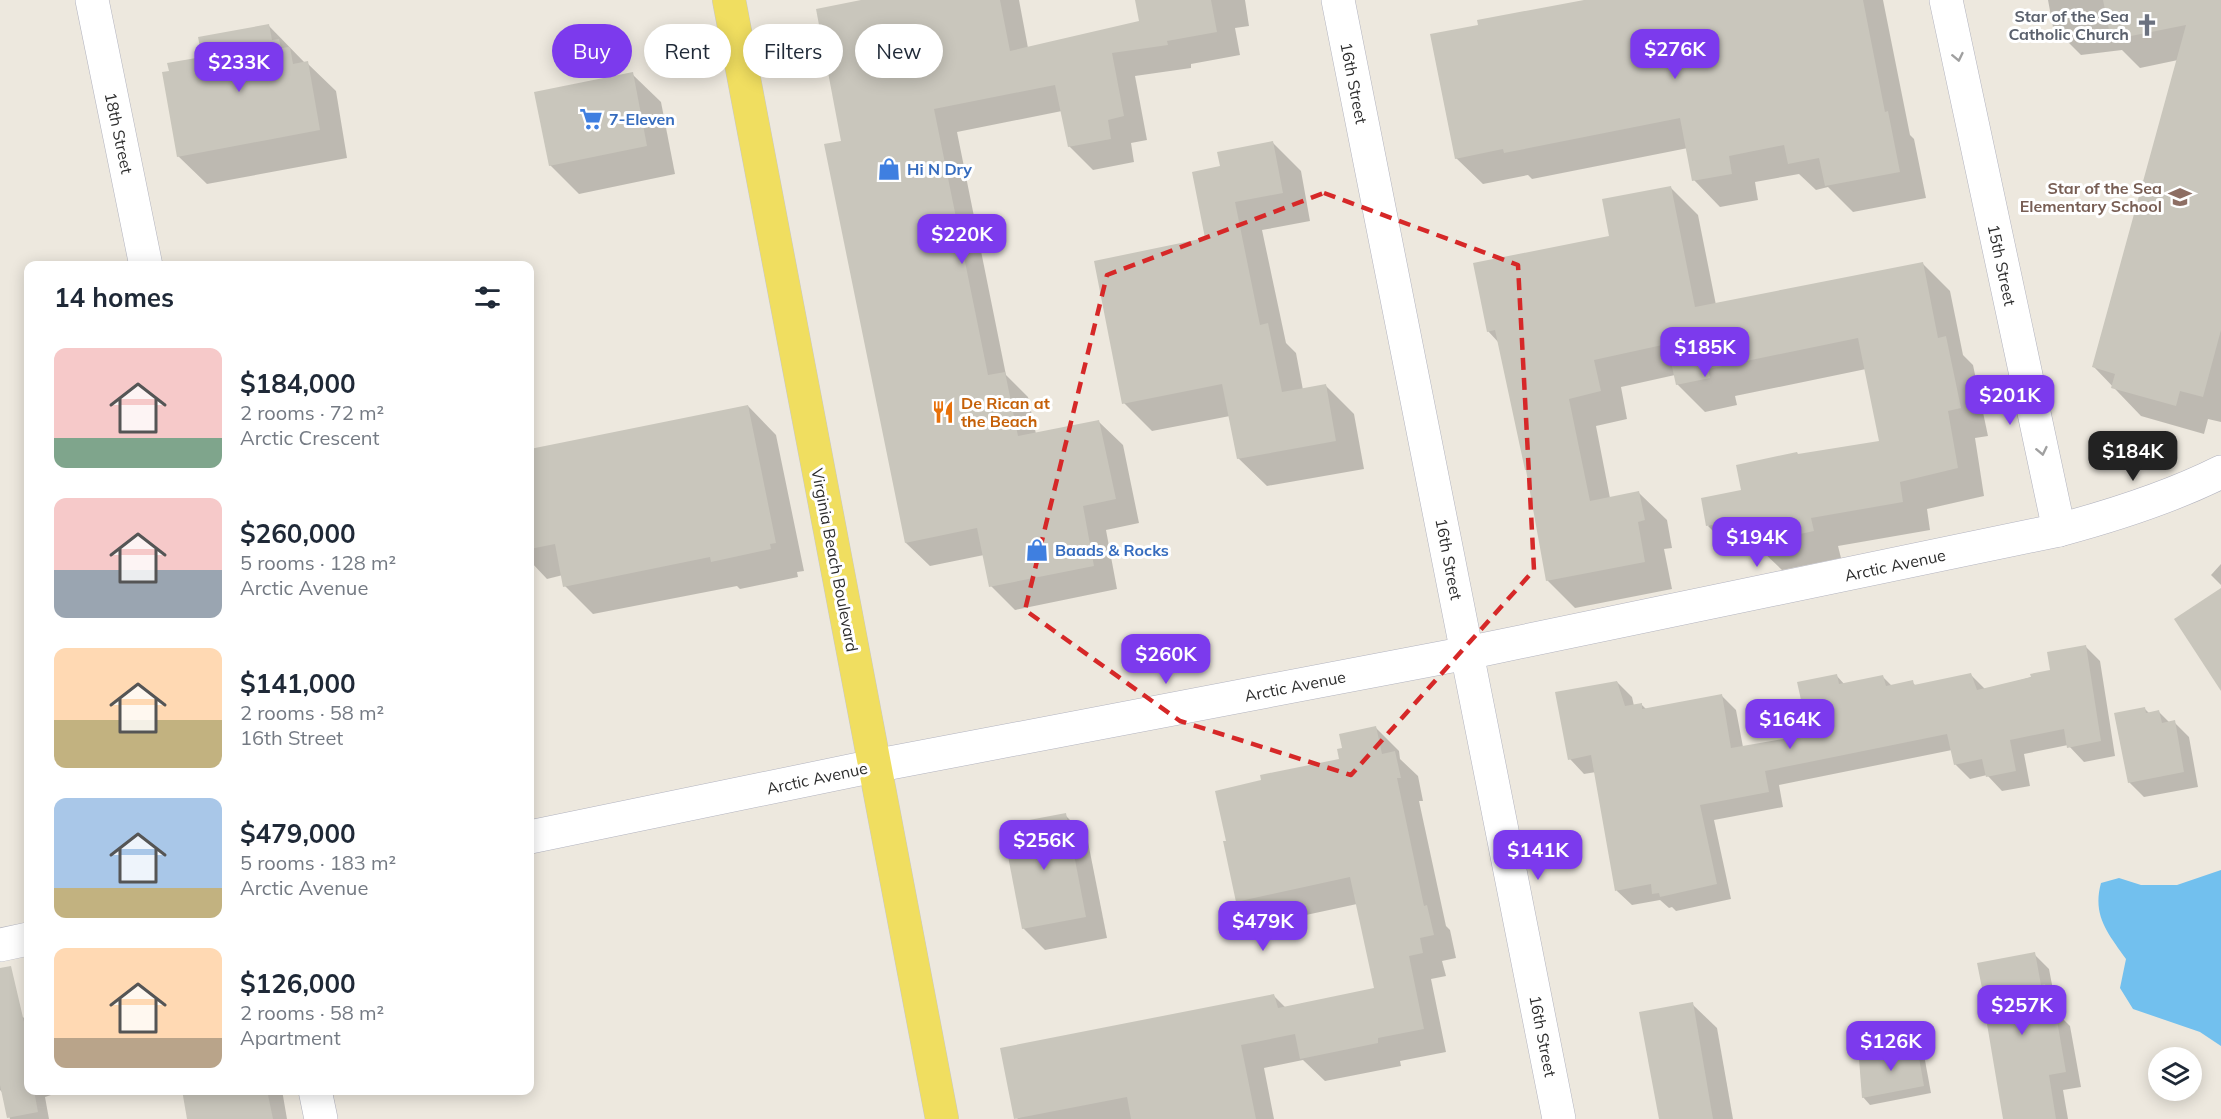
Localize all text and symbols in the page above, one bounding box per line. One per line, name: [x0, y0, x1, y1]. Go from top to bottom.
place label: Star of the Sea Catholic Church: [2008, 6, 2129, 44]
church icon: Star of the Sea Catholic Church: [2134, 12, 2160, 38]
chip: Buy: [552, 24, 632, 78]
chip: Rent: [644, 24, 731, 78]
chip: Filters: [743, 24, 843, 78]
chip: New: [855, 24, 943, 78]
pin: $276K: [1633, 29, 1717, 80]
text: $276K: [1644, 36, 1706, 61]
street label: 16th Street: [1336, 41, 1372, 126]
pin: $233K: [197, 42, 281, 93]
text: $233K: [208, 49, 270, 74]
one-way arrow: [1951, 52, 1964, 62]
street label: 18th Street: [101, 91, 137, 176]
supermarket icon: 7-Eleven: [578, 106, 604, 132]
place label: 7-Eleven: [609, 109, 675, 129]
shop icon: Hi N Dry: [876, 156, 902, 182]
place label: Hi N Dry: [907, 159, 972, 179]
place label: Star of the Sea Elementary School: [2020, 178, 2162, 216]
school or university icon: Star of the Sea Elementary School: [2167, 184, 2193, 210]
pin: $220K: [920, 214, 1004, 265]
text: $220K: [931, 221, 993, 246]
street label: 15th Street: [1984, 223, 2020, 308]
text: 14 homes: [54, 281, 174, 314]
icon: filters: [471, 281, 504, 314]
pin: $185K: [1663, 327, 1747, 378]
text: $185K: [1674, 334, 1736, 359]
text: $184,000: [240, 367, 356, 400]
icon: home: [102, 372, 174, 444]
pin: $201K: [1968, 375, 2052, 426]
text: $201K: [1979, 382, 2041, 407]
place label: De Rican at the Beach: [961, 393, 1050, 431]
restaurant icon: De Rican at the Beach: [930, 399, 956, 425]
text: 2 rooms · 72 m²: [240, 400, 384, 425]
text: Arctic Crescent: [240, 425, 380, 450]
pin: $184K: [2091, 431, 2175, 482]
text: $184K: [2102, 438, 2164, 463]
one-way arrow: [2035, 446, 2048, 456]
street label: Virginia Beach Boulevard: [807, 466, 863, 654]
text: $260,000: [240, 517, 356, 550]
street label: 16th Street: [1431, 517, 1467, 602]
pin: $194K: [1715, 517, 1799, 568]
icon: home: [102, 522, 174, 594]
text: $194K: [1726, 524, 1788, 549]
shop icon: Baads & Rocks: [1024, 537, 1050, 563]
place label: Baads & Rocks: [1055, 540, 1169, 560]
street label: Arctic Avenue: [1843, 545, 1947, 585]
text: 5 rooms · 128 m²: [240, 550, 396, 575]
text: Arctic Avenue: [240, 575, 368, 600]
pin: $260K: [1124, 634, 1208, 685]
text: $260K: [1135, 641, 1197, 666]
street label: Arctic Avenue: [1243, 666, 1347, 706]
text: $141,000: [240, 667, 356, 700]
icon: home: [102, 672, 174, 744]
pin: $164K: [1748, 699, 1832, 750]
text: 2 rooms · 58 m²: [240, 700, 384, 725]
text: $164K: [1759, 706, 1821, 731]
text: 16th Street: [240, 725, 343, 750]
street label: Arctic Avenue: [765, 758, 869, 798]
text: $479,000: [240, 817, 356, 850]
pin: $256K: [1002, 820, 1086, 871]
icon: home: [102, 822, 174, 894]
text: $256K: [1013, 827, 1075, 852]
pin: $141K: [1496, 830, 1580, 881]
text: $141K: [1507, 837, 1569, 862]
text: 5 rooms · 183 m²: [240, 850, 396, 875]
text: Arctic Avenue: [240, 875, 368, 900]
pin: $479K: [1221, 901, 1305, 952]
text: $479K: [1232, 908, 1294, 933]
text: $126,000: [240, 967, 356, 1000]
icon: home: [102, 972, 174, 1044]
pin: $257K: [1980, 985, 2064, 1036]
text: $257K: [1991, 992, 2053, 1017]
street label: 16th Street: [1525, 994, 1561, 1079]
text: 2 rooms · 58 m²: [240, 1000, 384, 1025]
pin: $126K: [1849, 1021, 1933, 1072]
text: Apartment: [240, 1025, 341, 1050]
text: $126K: [1860, 1028, 1922, 1053]
map controls: [2148, 1047, 2202, 1101]
button: layers: [2148, 1047, 2202, 1101]

